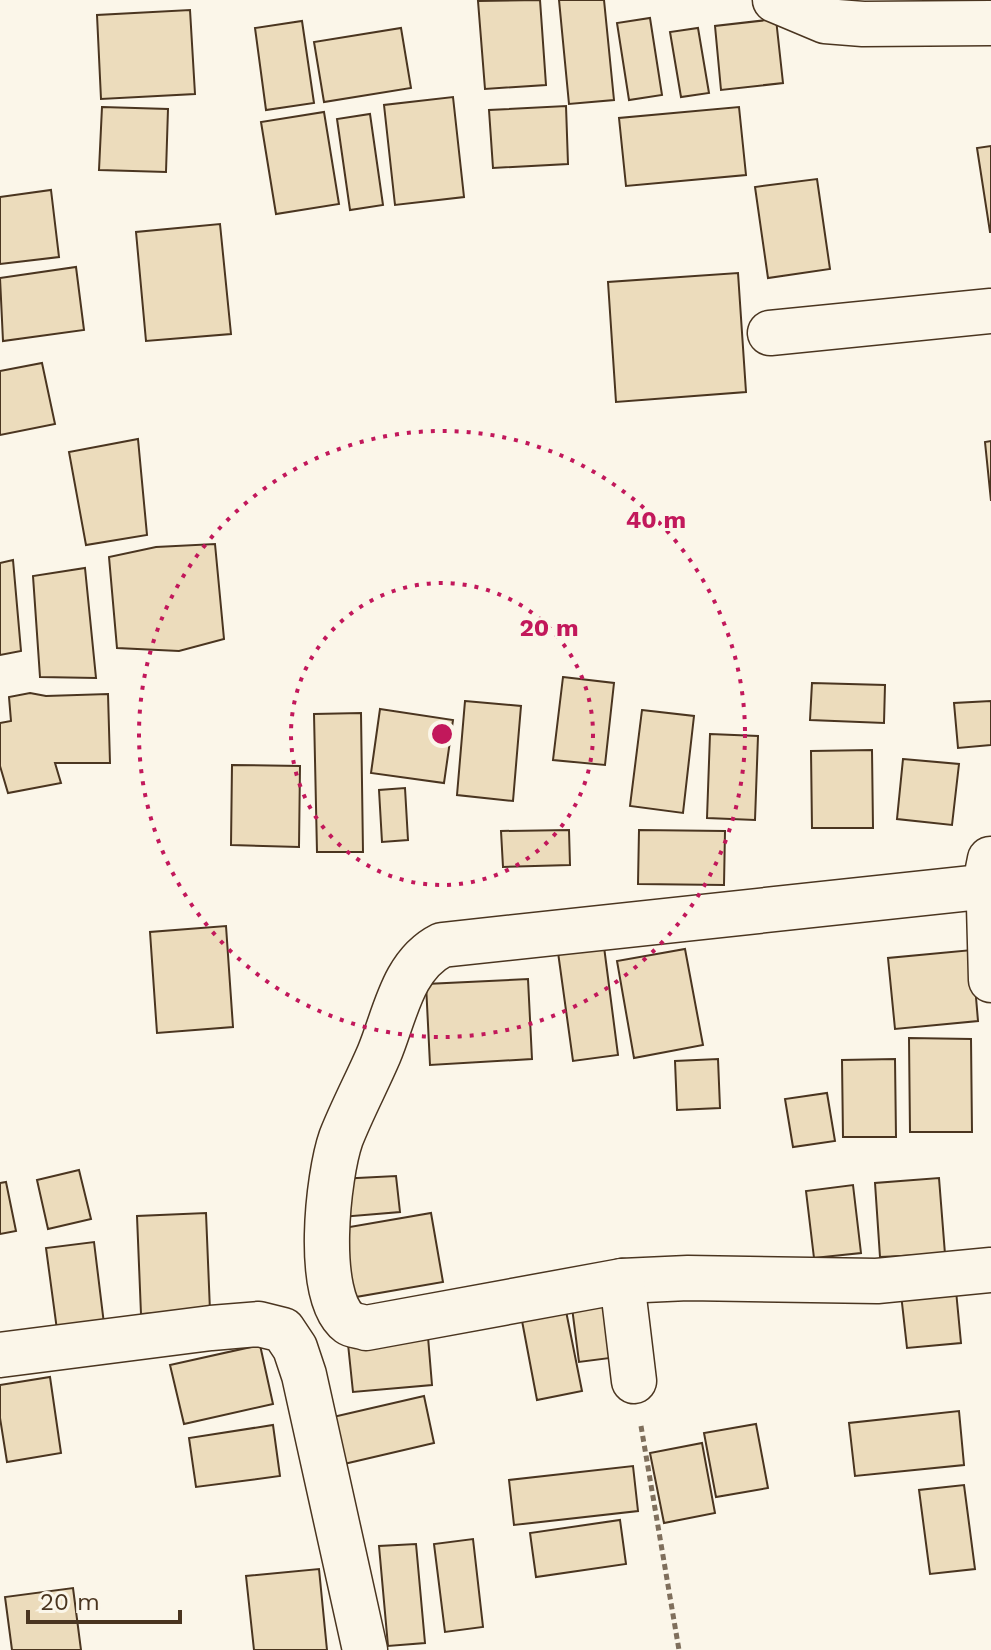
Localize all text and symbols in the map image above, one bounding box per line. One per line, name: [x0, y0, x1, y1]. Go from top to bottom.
text: 40 m: [626, 506, 686, 534]
text: 20 m: [519, 614, 579, 642]
centre of rings: [428, 720, 456, 748]
scale bar: [28, 1574, 180, 1624]
text: 20 m: [40, 1588, 100, 1616]

